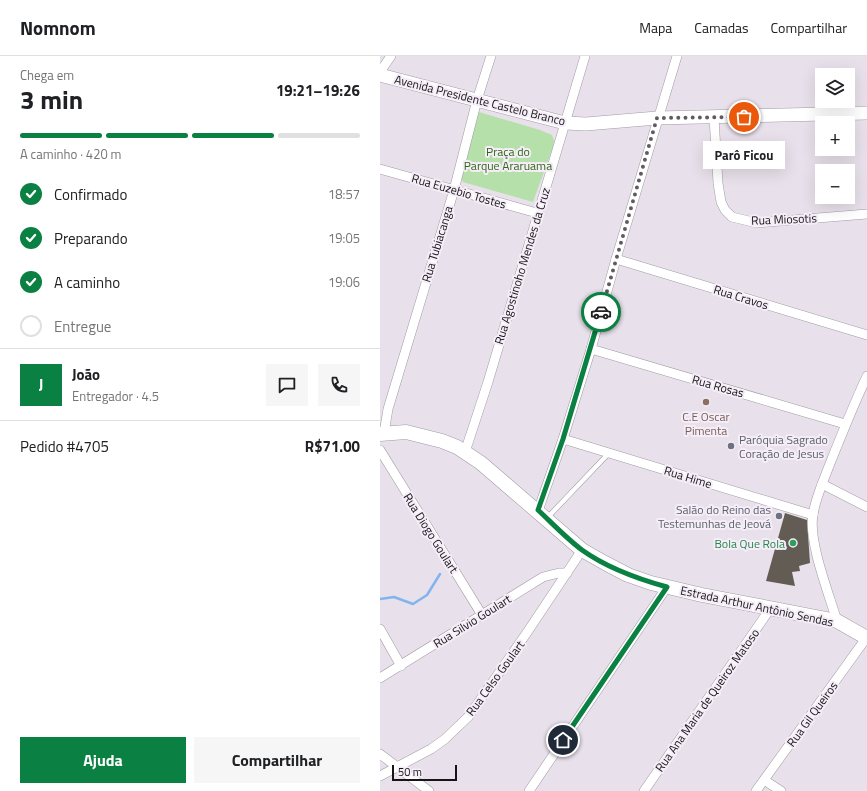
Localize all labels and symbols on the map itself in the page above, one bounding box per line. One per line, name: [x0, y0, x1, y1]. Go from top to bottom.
street label: Avenida Presidente Castelo Branco: [393, 70, 567, 130]
pin: [727, 100, 761, 134]
callout: Parô Ficou: [703, 141, 785, 169]
park label: Praça do Parque Araruama: [464, 142, 552, 175]
street label: Rua Euzebio Tostes: [409, 168, 509, 214]
street label: Rua Agostinoho Mendes da Cruz: [489, 185, 555, 347]
street label: Rua Tubiacanga: [416, 204, 458, 284]
street label: Rua Miosotis: [751, 208, 818, 230]
street label: Rua Cravos: [711, 280, 771, 314]
courier: [581, 292, 621, 332]
street label: Rua Rosas: [690, 370, 747, 403]
marker: C.E Oscar Pimenta: [701, 397, 711, 407]
place label: C.E Oscar Pimenta: [682, 407, 730, 440]
place label: Paróquia Sagrado Coração de Jesus: [739, 430, 828, 463]
marker: Paróquia Sagrado Coração de Jesus: [726, 441, 736, 451]
street label: Rua Hime: [662, 461, 714, 493]
street label: Rua Diogo Goulart: [399, 489, 464, 577]
place label: Salão do Reino das Testemunhas de Jeová: [658, 500, 771, 533]
marker: Salão do Reino das Testemunhas de Jeová: [774, 511, 784, 521]
place label: Bola Que Rola: [714, 534, 785, 553]
marker: Bola Que Rola: [788, 538, 798, 548]
street label: Estrada Arthur Antônio Sendas: [679, 581, 836, 632]
street label: Rua Silvio Goulart: [429, 589, 515, 653]
street label: Rua Ana Maria de Queiroz Matoso: [650, 624, 764, 776]
street label: Rua Celso Goulart: [461, 636, 529, 720]
street label: Rua Gil Queiros: [782, 677, 842, 751]
pin: [546, 723, 580, 757]
scale bar: [392, 763, 457, 782]

